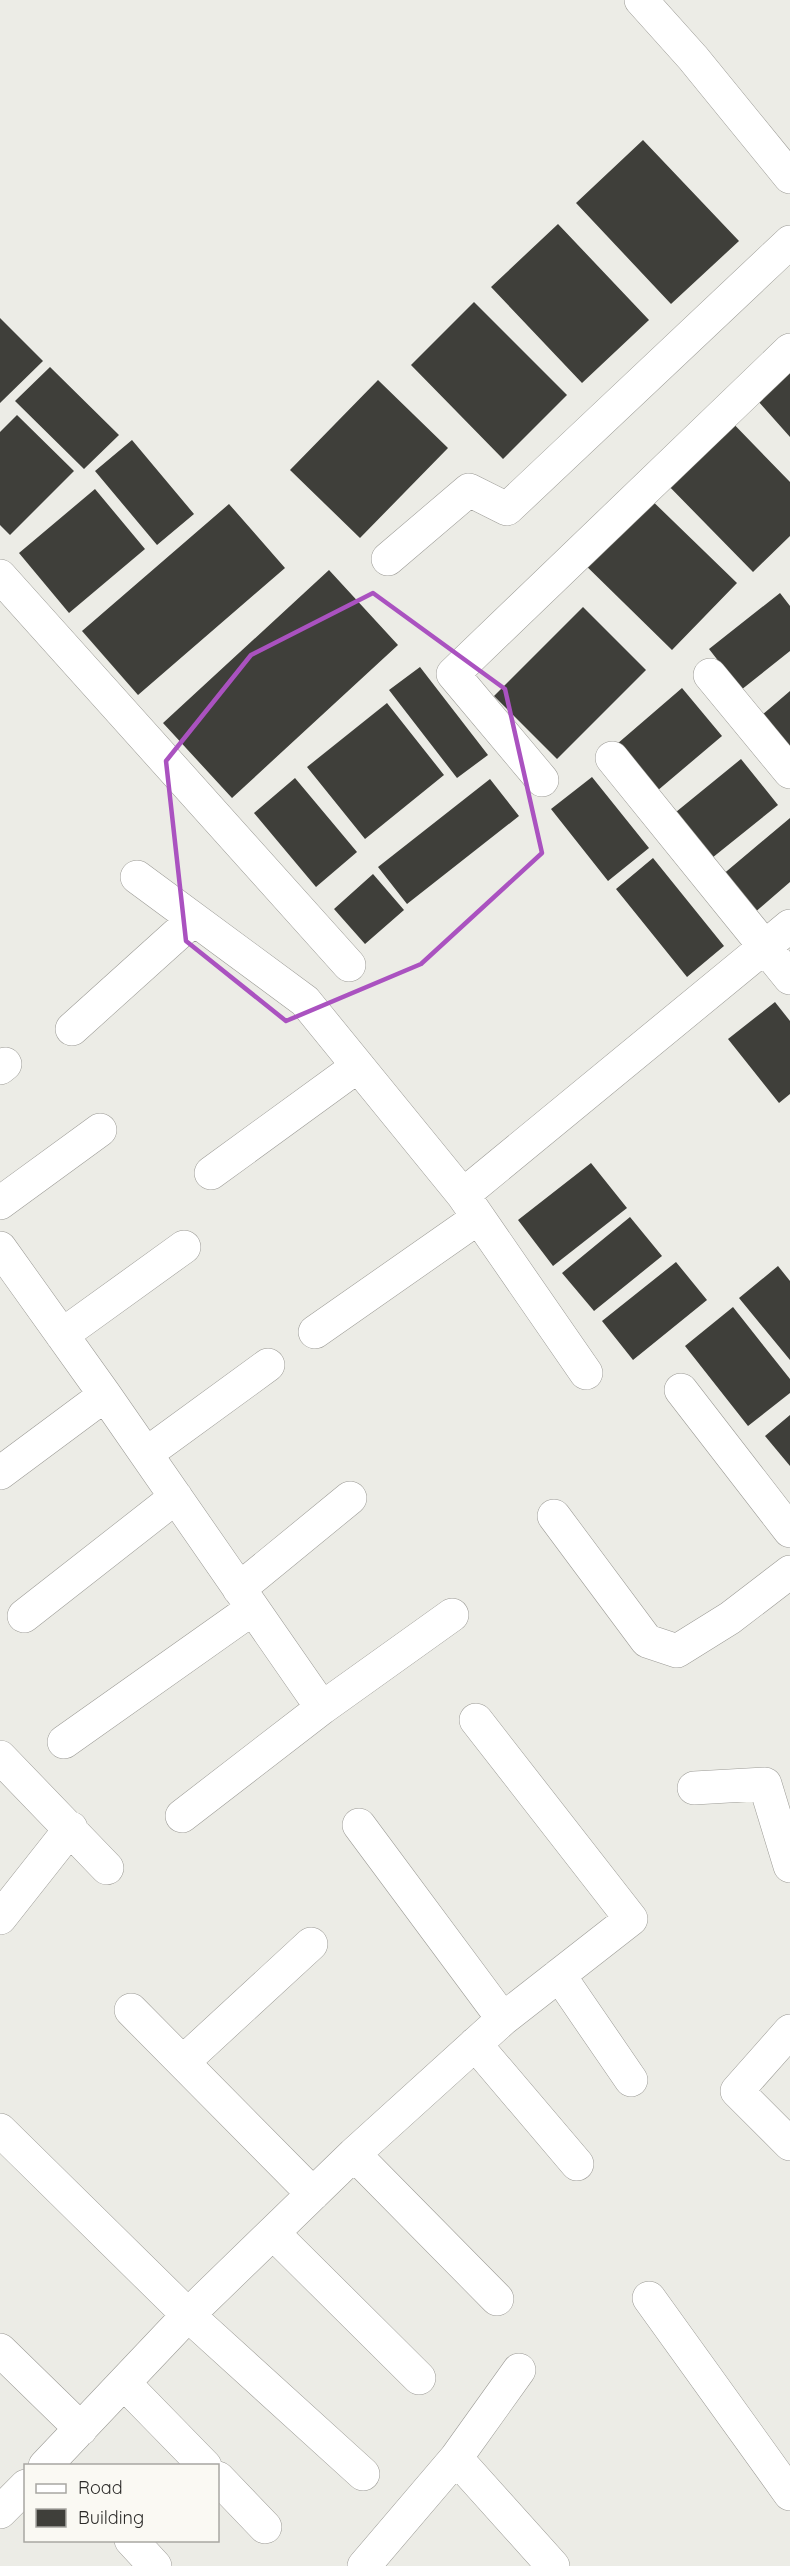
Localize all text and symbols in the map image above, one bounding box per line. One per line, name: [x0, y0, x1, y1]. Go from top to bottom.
legend: [24, 2464, 219, 2542]
text: Road: [78, 2476, 123, 2499]
text: Building: [78, 2506, 144, 2529]

